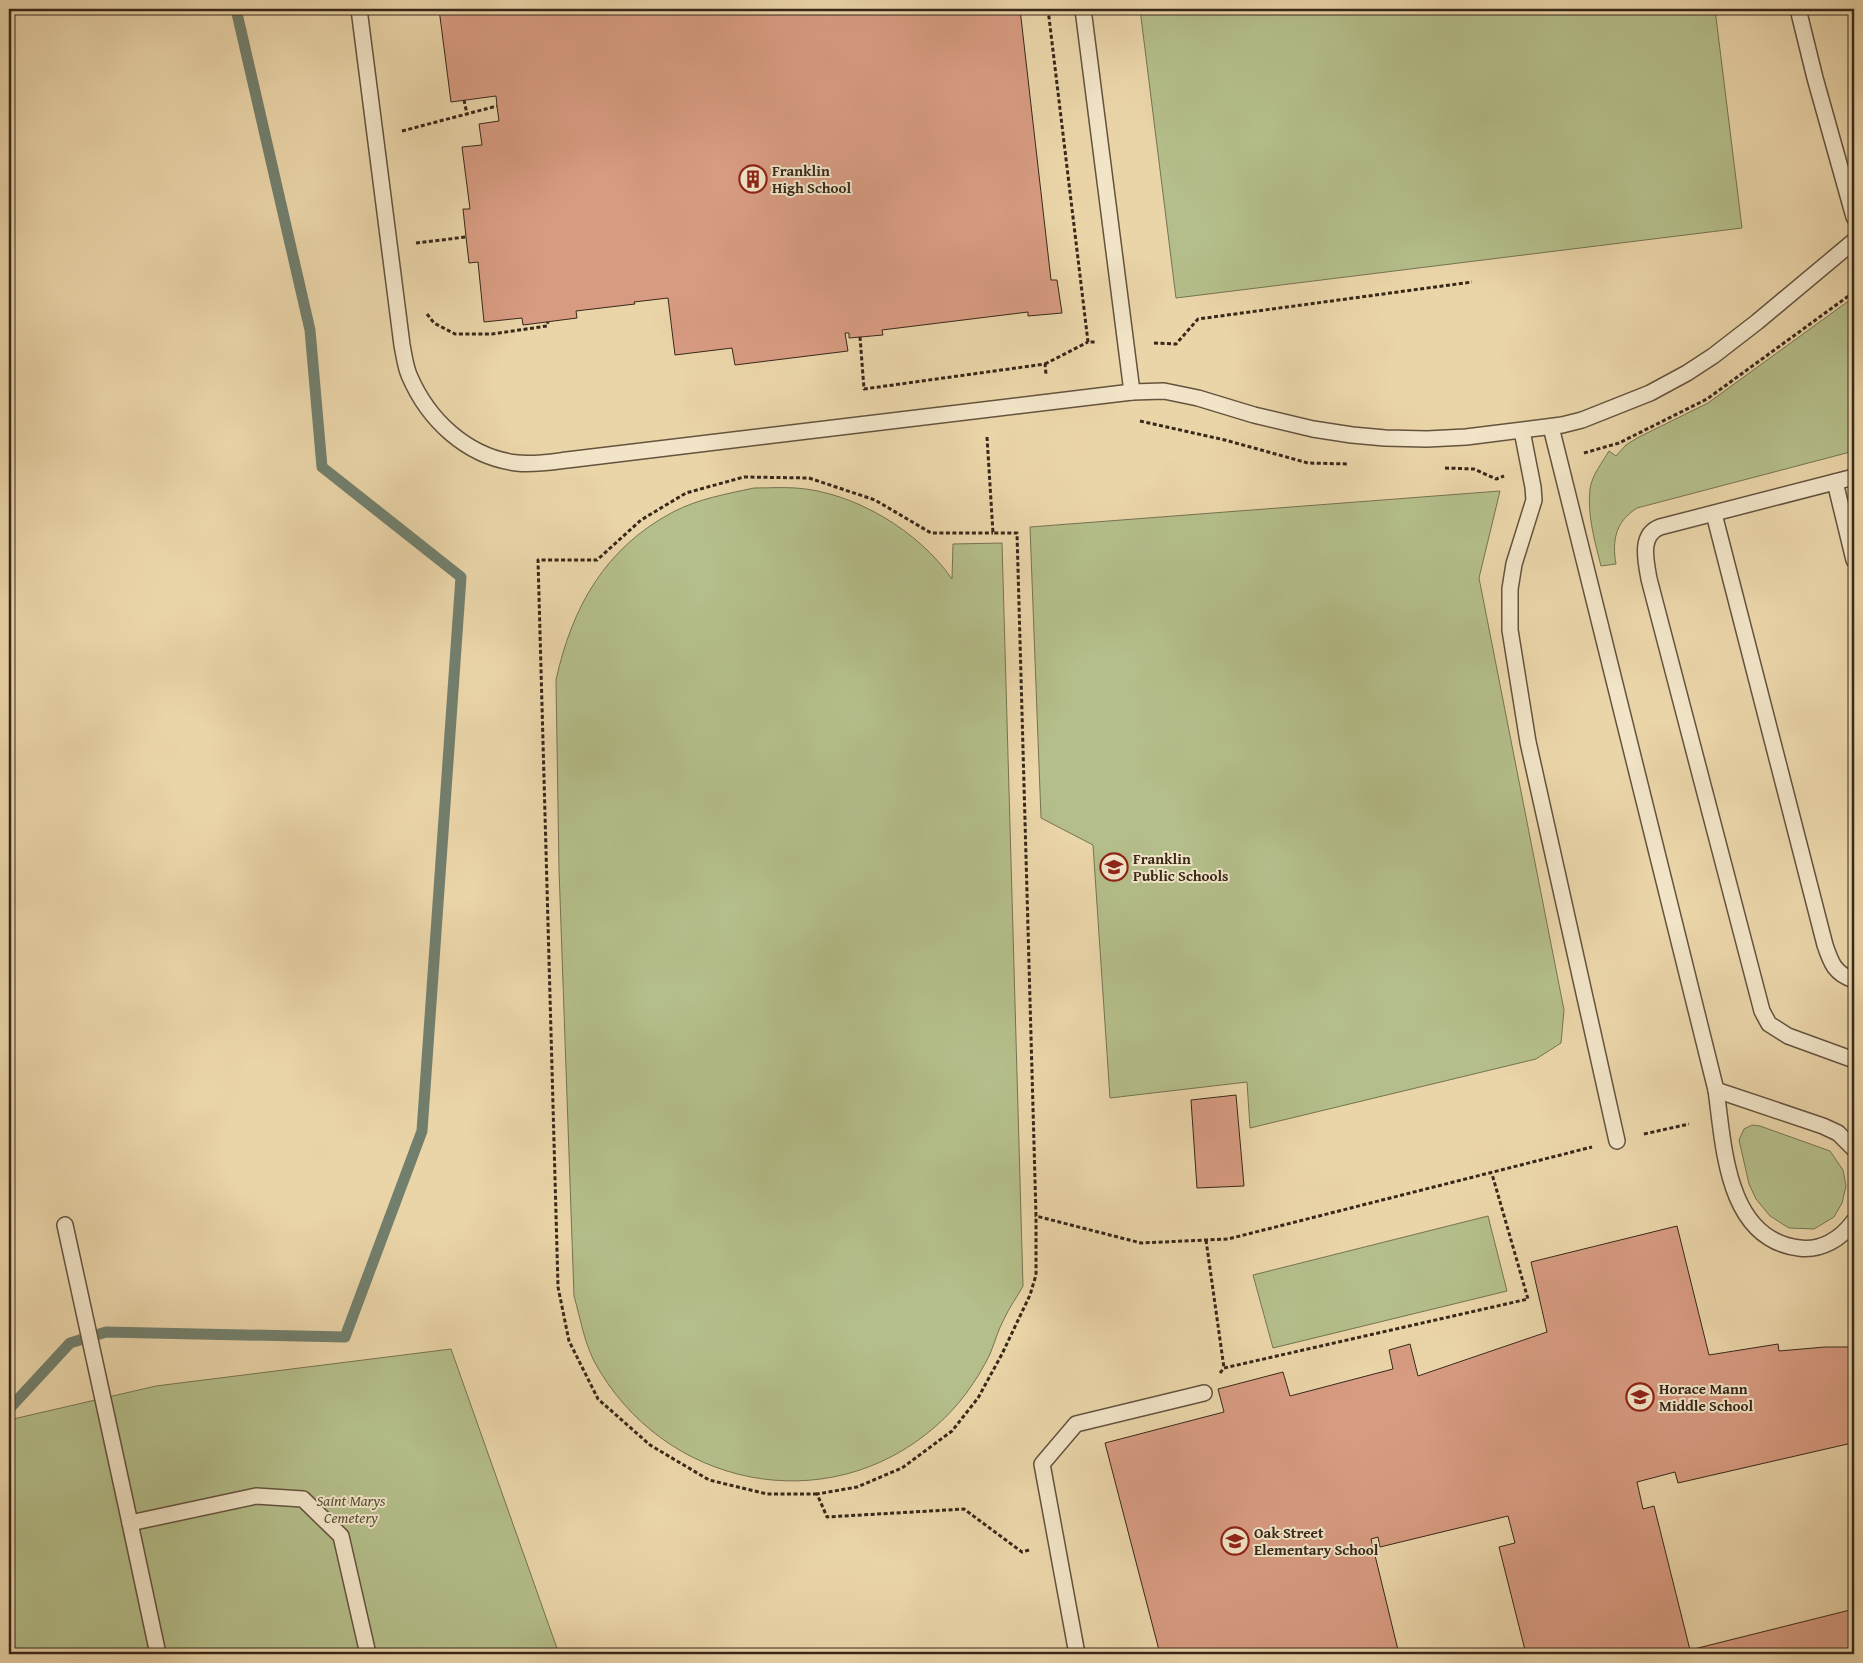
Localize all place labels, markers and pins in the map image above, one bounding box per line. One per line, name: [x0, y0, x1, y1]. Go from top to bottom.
place label: Franklin High School: [772, 160, 852, 198]
building icon: Franklin High School: [738, 164, 768, 194]
place label: Franklin Public Schools: [1133, 848, 1229, 886]
school or university icon: Franklin Public Schools: [1099, 852, 1129, 882]
place label: Horace Mann Middle School: [1659, 1378, 1753, 1416]
school or university icon: Horace Mann Middle School: [1625, 1382, 1655, 1412]
place label: Oak Street Elementary School: [1254, 1522, 1379, 1560]
school or university icon: Oak Street Elementary School: [1220, 1526, 1250, 1556]

